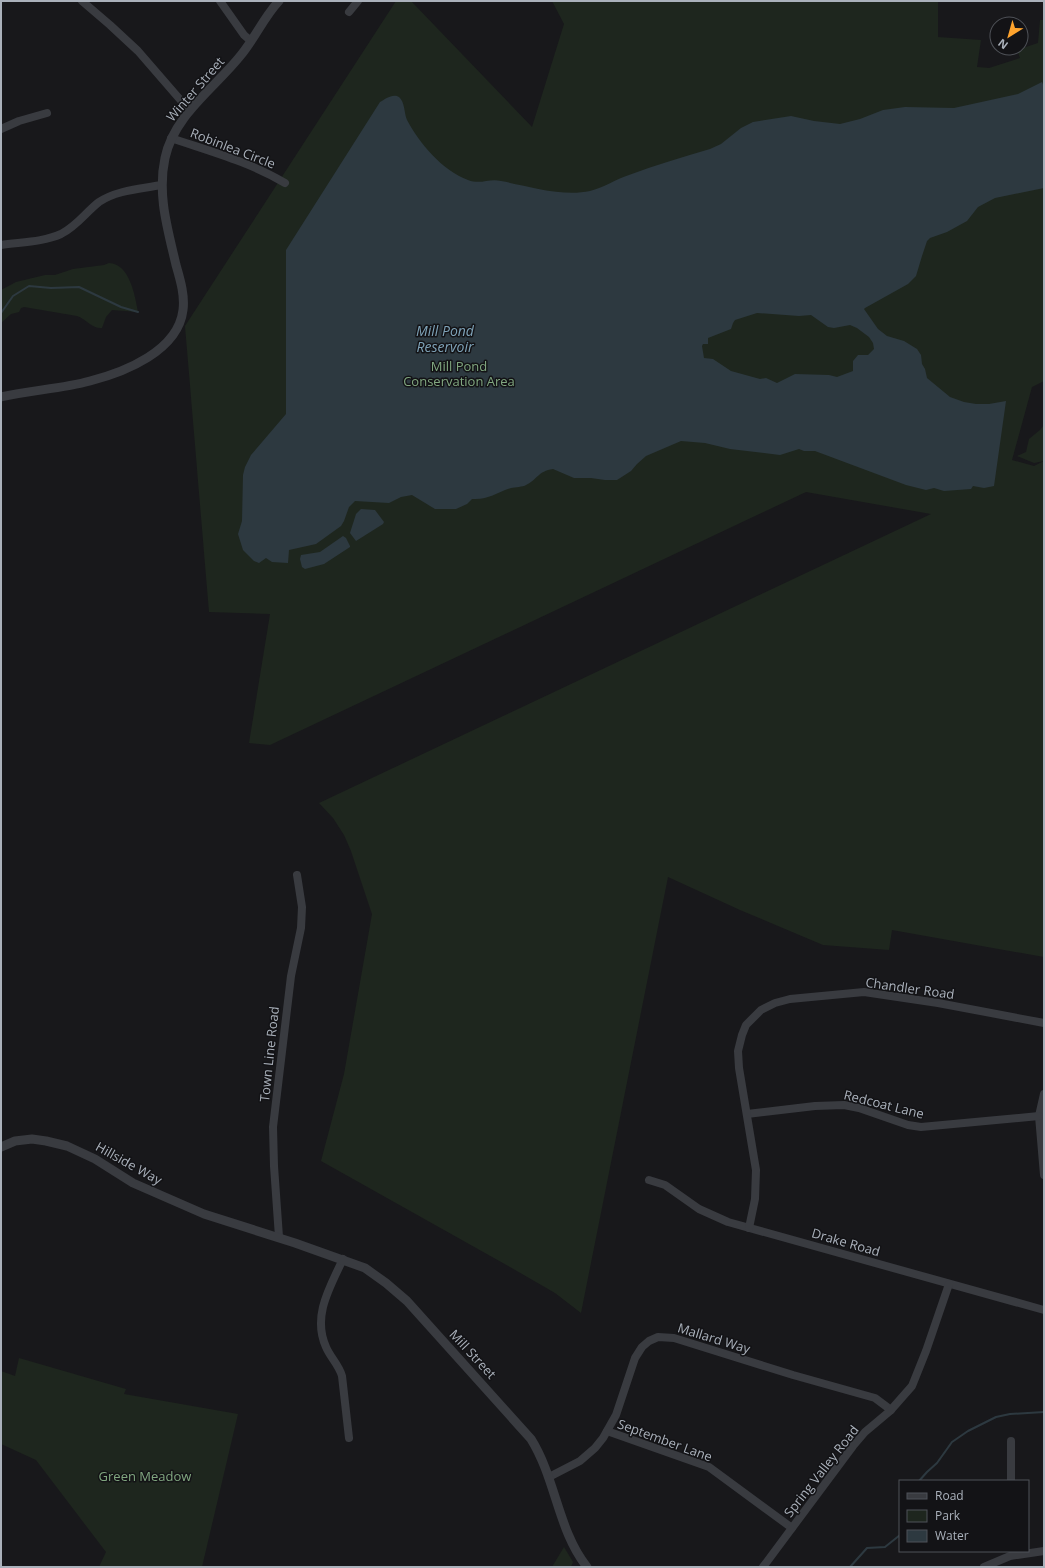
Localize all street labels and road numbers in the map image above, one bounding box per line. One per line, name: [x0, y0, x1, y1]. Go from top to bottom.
street label: Winter Street: [162, 53, 228, 125]
street label: Robinlea Circle: [188, 124, 278, 172]
street label: Chandler Road: [864, 973, 956, 1003]
street label: Town Line Road: [255, 1005, 283, 1103]
street label: Redcoat Lane: [842, 1085, 926, 1123]
street label: Hillside Way: [93, 1137, 166, 1189]
street label: Drake Road: [810, 1224, 882, 1260]
street label: Mallard Way: [675, 1318, 753, 1358]
street label: Mill Street: [446, 1325, 501, 1383]
street label: September Lane: [615, 1415, 715, 1465]
street label: Spring Valley Road: [779, 1421, 863, 1521]

